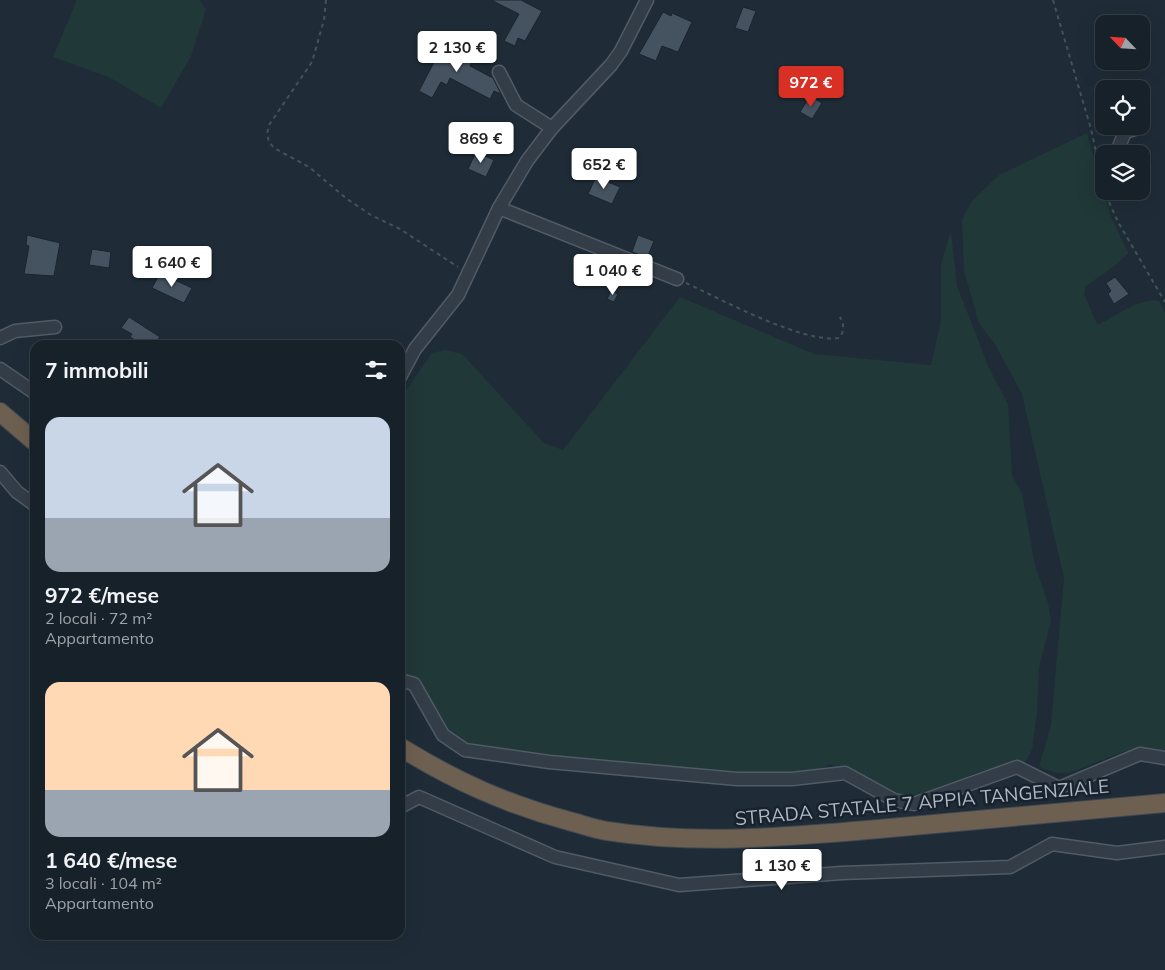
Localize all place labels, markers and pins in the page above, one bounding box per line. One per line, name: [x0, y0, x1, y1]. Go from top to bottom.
pin: 2 130 €: [411, 30, 503, 73]
pin: 972 €: [776, 66, 846, 108]
pin: 869 €: [446, 121, 516, 164]
pin: 652 €: [569, 148, 639, 190]
pin: 1 640 €: [126, 246, 218, 288]
pin: 1 040 €: [567, 254, 659, 296]
pin: 1 130 €: [736, 848, 828, 891]

